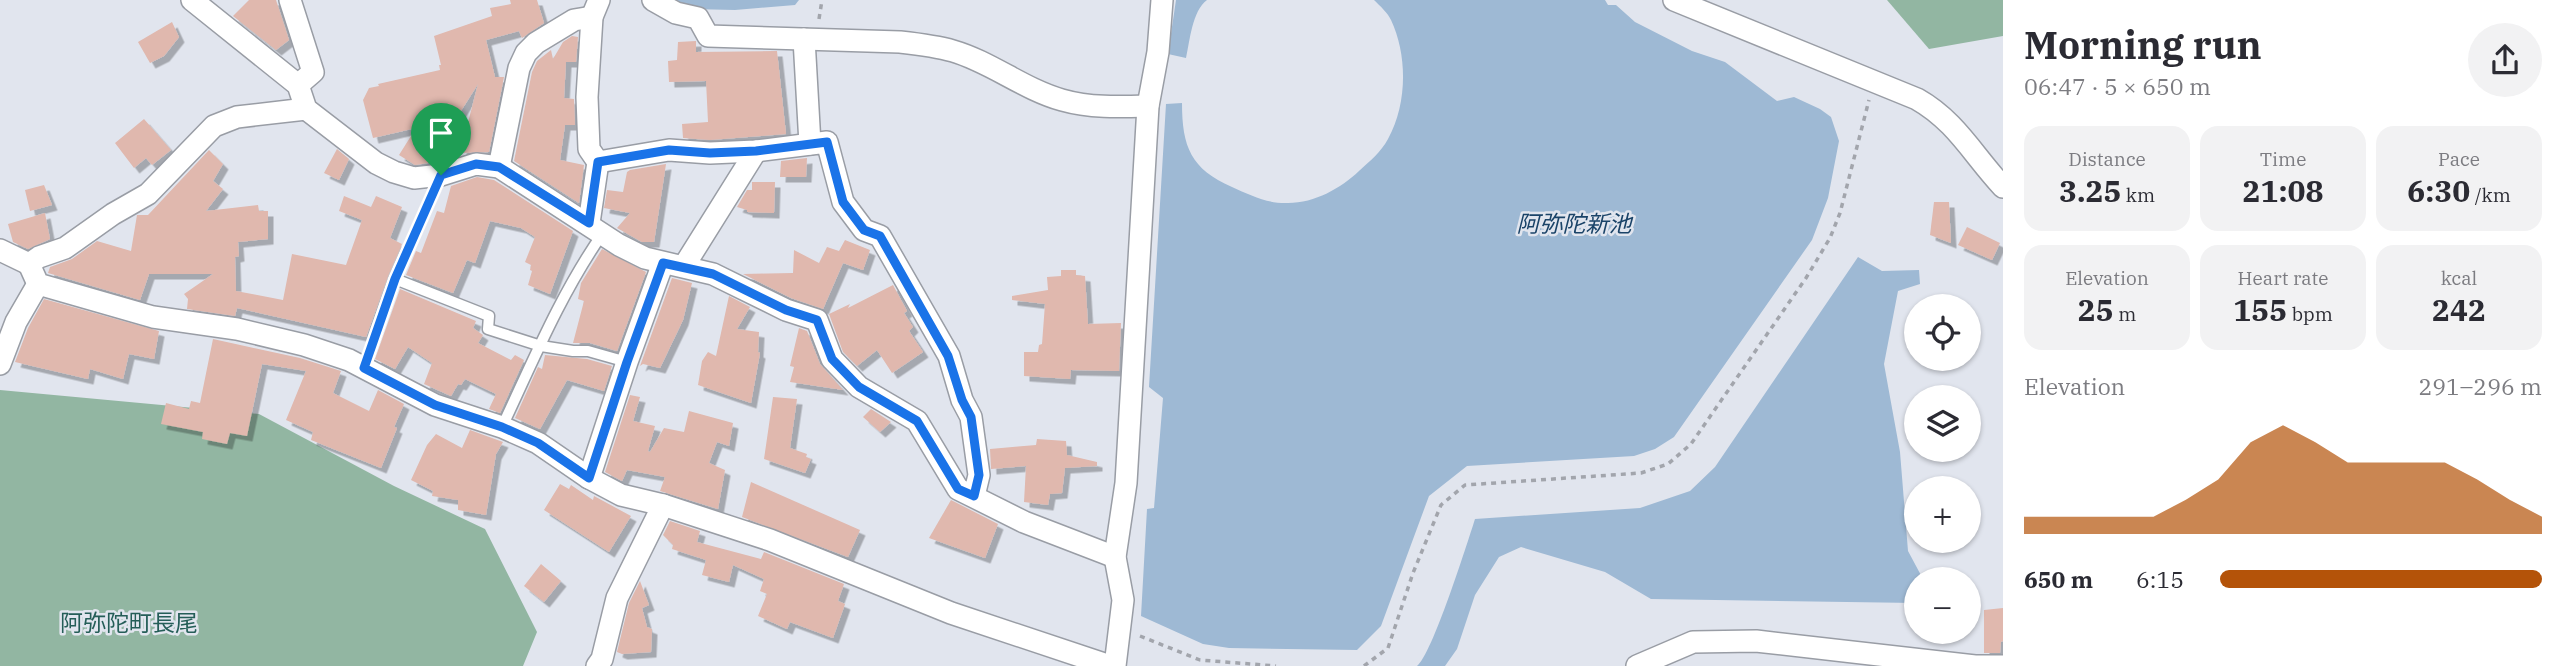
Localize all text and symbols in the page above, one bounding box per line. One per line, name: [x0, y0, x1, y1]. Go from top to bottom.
text: Morning run: [2024, 20, 2262, 69]
button: share: [2468, 23, 2542, 97]
text: 06:47 · 5 × 650 m: [2024, 71, 2211, 101]
pin: [411, 103, 471, 175]
icon: arrive: [422, 114, 460, 152]
text: Distance: [2068, 147, 2146, 171]
text: Time: [2260, 147, 2306, 171]
text: Pace: [2438, 147, 2480, 171]
text: 3.25: [2059, 171, 2121, 210]
text: 21:08: [2242, 171, 2324, 210]
text: 6:30: [2407, 171, 2470, 210]
text: km: [2121, 183, 2155, 207]
text: /km: [2470, 183, 2511, 207]
water label: 阿弥陀新池: [1517, 208, 1634, 238]
text: Elevation: [2065, 266, 2149, 290]
text: Heart rate: [2238, 266, 2328, 290]
text: kcal: [2441, 266, 2477, 290]
text: 25: [2078, 290, 2114, 329]
text: 155: [2233, 290, 2287, 329]
text: 242: [2432, 290, 2486, 329]
map controls: [1904, 294, 1981, 644]
button: locate: [1904, 294, 1981, 371]
text: m: [2114, 302, 2136, 326]
text: bpm: [2287, 302, 2333, 326]
text: Elevation: [2024, 371, 2125, 401]
text: 291–296 m: [2418, 371, 2542, 401]
button: layers: [1904, 385, 1981, 462]
button: +: [1904, 476, 1981, 553]
text: 650 m: [2024, 564, 2093, 594]
text: 6:15: [2136, 564, 2184, 594]
button: −: [1904, 567, 1981, 644]
district label: 阿弥陀町長尾: [60, 607, 198, 637]

